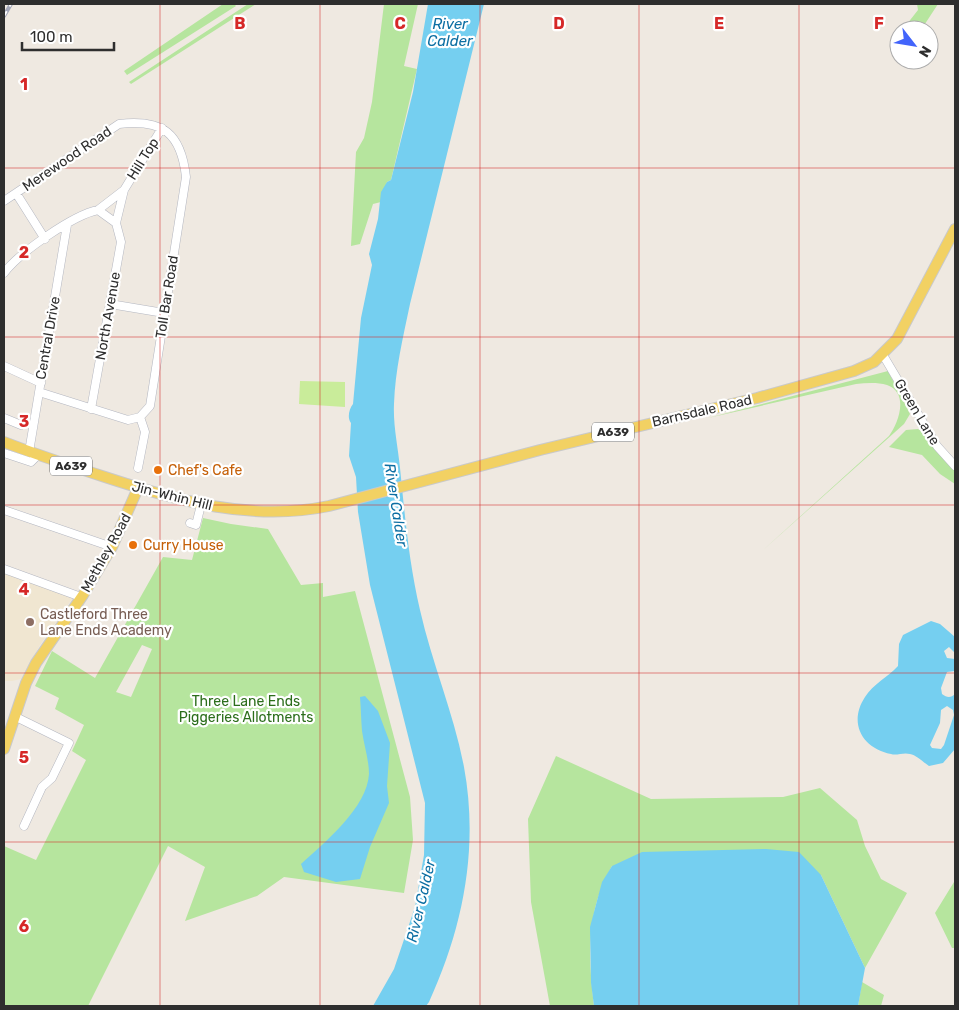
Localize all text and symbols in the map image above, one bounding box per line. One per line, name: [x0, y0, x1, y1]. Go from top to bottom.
text: B: [234, 14, 246, 33]
text: C: [394, 14, 406, 33]
text: D: [553, 14, 565, 33]
text: E: [714, 14, 724, 33]
text: F: [874, 14, 884, 33]
water label: River Calder: [427, 15, 474, 50]
scale bar: [22, 20, 115, 52]
north arrow: [889, 20, 939, 70]
text: 100 m: [30, 28, 72, 46]
text: N: [915, 43, 935, 60]
text: 1: [20, 75, 28, 94]
street label: Merewood Road: [19, 123, 115, 195]
street label: Hill Top: [123, 135, 163, 183]
text: 2: [19, 243, 29, 262]
street label: Toll Bar Road: [152, 254, 182, 340]
street label: North Avenue: [92, 270, 124, 361]
street label: Central Drive: [32, 295, 64, 381]
street label: Green Lane: [891, 376, 943, 448]
street label: Barnsdale Road: [650, 391, 754, 431]
text: 3: [19, 412, 29, 431]
road number: A639: [592, 422, 634, 442]
road number: A639: [50, 456, 92, 476]
place label: Chef's Cafe: [168, 462, 243, 479]
water label: River Calder: [381, 462, 412, 549]
marker: Chef's Cafe: [152, 464, 164, 476]
street label: Jin-Whin Hill: [130, 478, 214, 514]
street label: Methley Road: [77, 510, 135, 596]
place label: Curry House: [143, 537, 224, 554]
marker: Curry House: [127, 539, 139, 551]
text: 4: [19, 580, 30, 599]
place label: Castleford Three Lane Ends Academy: [40, 606, 172, 639]
marker: Castleford Three Lane Ends Academy: [24, 616, 36, 628]
park label: Three Lane Ends Piggeries Allotments: [179, 693, 313, 726]
text: 5: [19, 748, 29, 767]
water label: River Calder: [403, 857, 440, 944]
text: 6: [19, 917, 29, 936]

